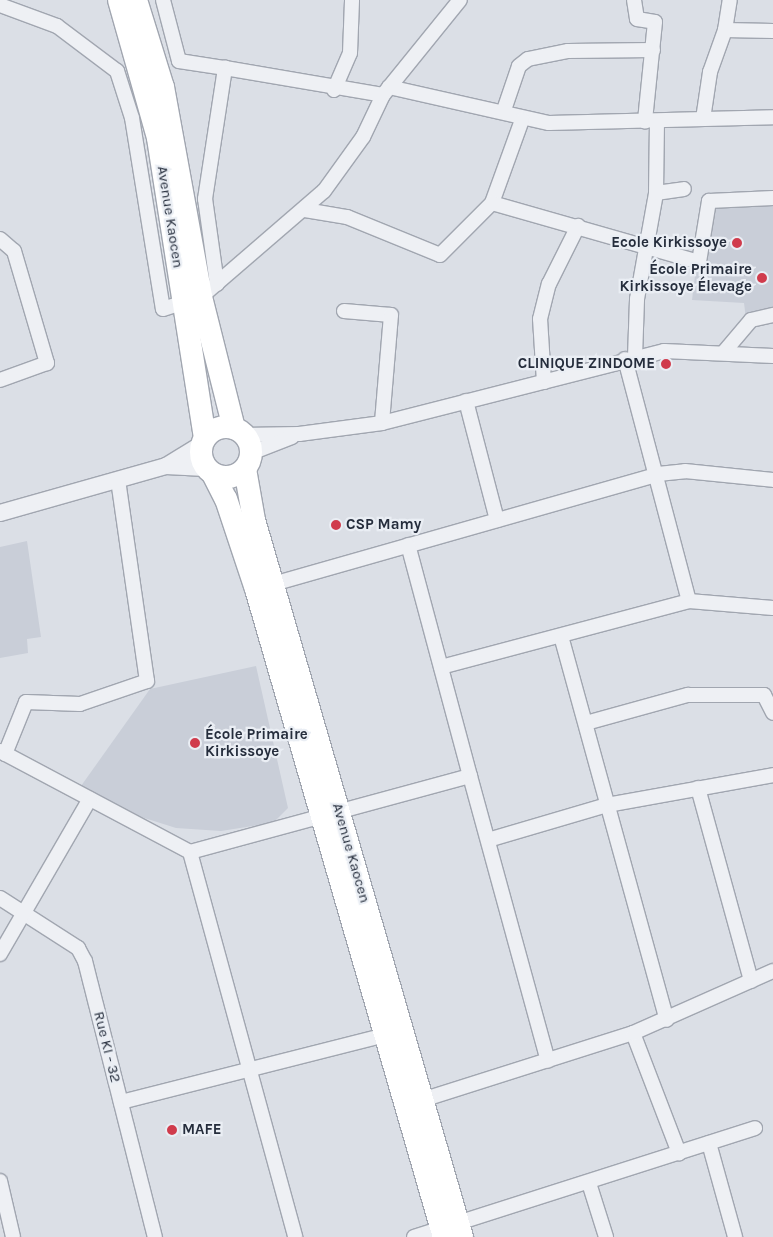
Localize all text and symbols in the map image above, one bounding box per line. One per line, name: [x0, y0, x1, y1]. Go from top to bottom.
street label: Avenue Kaocen: [153, 165, 187, 269]
place label: Ecole Kirkissoye: [611, 234, 727, 252]
marker: Ecole Kirkissoye: [731, 237, 743, 249]
place label: École Primaire Kirkissoye Élevage: [619, 260, 752, 295]
marker: École Primaire Kirkissoye Élevage: [756, 272, 768, 284]
place label: CLINIQUE ZINDOME: [518, 355, 655, 373]
marker: CLINIQUE ZINDOME: [659, 357, 673, 371]
place label: CSP Mamy: [346, 516, 421, 534]
marker: CSP Mamy: [330, 519, 342, 531]
place label: École Primaire Kirkissoye: [205, 725, 308, 760]
marker: École Primaire Kirkissoye: [189, 737, 201, 749]
street label: Avenue Kaocen: [328, 801, 374, 905]
street label: Rue KI - 32: [89, 1010, 125, 1084]
place label: MAFE: [182, 1121, 221, 1139]
marker: MAFE: [166, 1124, 178, 1136]

